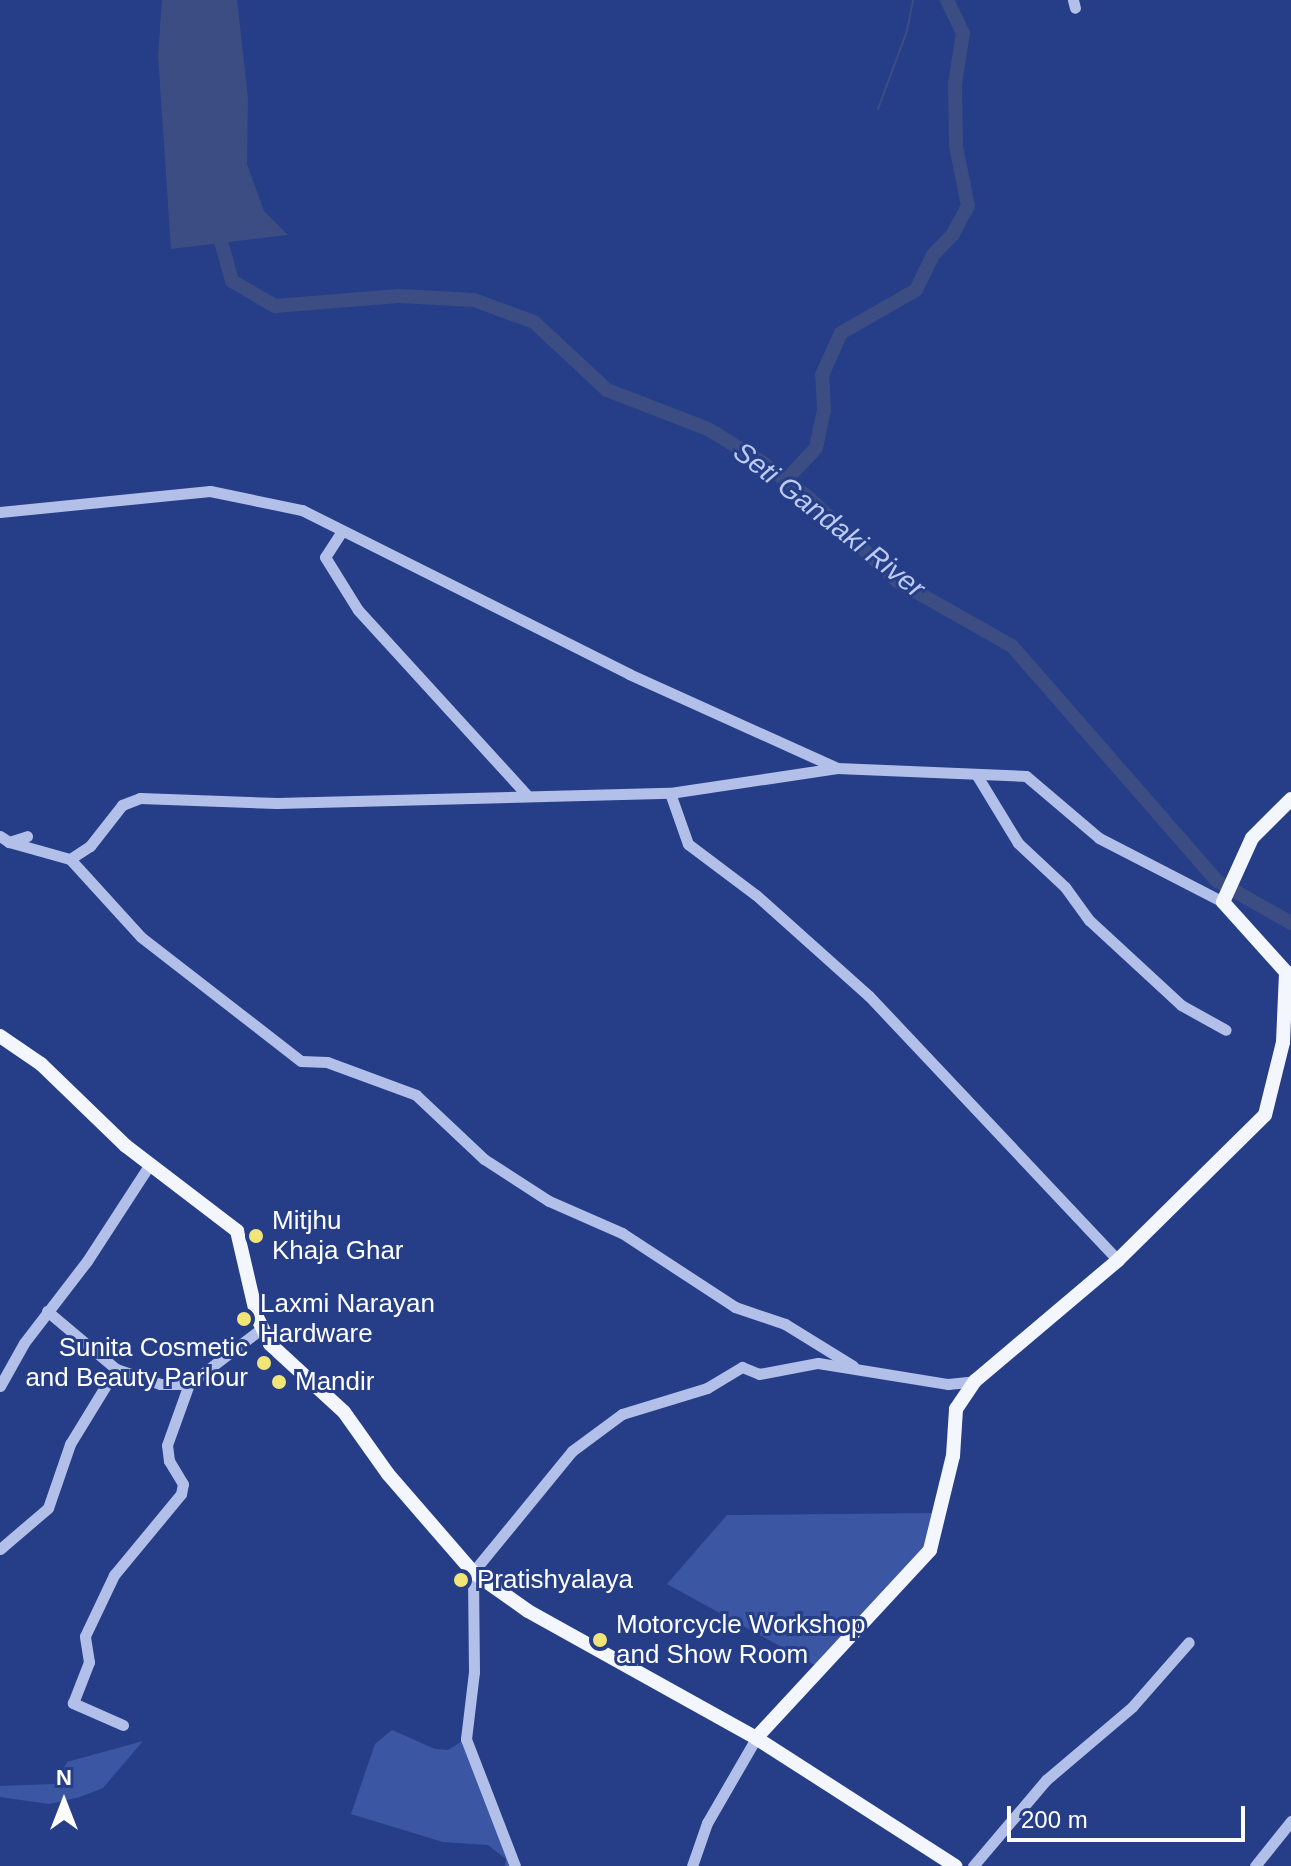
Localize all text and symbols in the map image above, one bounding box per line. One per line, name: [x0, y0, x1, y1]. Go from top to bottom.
water label: Seti Gandaki River: [727, 435, 931, 605]
place label: Mitjhu Khaja Ghar: [272, 1205, 404, 1266]
marker: Mitjhu Khaja Ghar: [247, 1227, 265, 1245]
place label: Laxmi Narayan Hardware: [260, 1288, 435, 1350]
marker: Laxmi Narayan Hardware: [235, 1310, 253, 1328]
place label: Sunita Cosmetic and Beauty Parlour: [25, 1332, 248, 1394]
marker: Sunita Cosmetic and Beauty Parlour: [255, 1354, 273, 1372]
place label: Mandir: [295, 1366, 374, 1398]
marker: Mandir: [270, 1373, 288, 1391]
place label: Pratishyalaya: [477, 1564, 633, 1596]
marker: Pratishyalaya: [452, 1571, 470, 1589]
place label: Motorcycle Workshop and Show Room: [616, 1609, 865, 1670]
marker: Motorcycle Workshop and Show Room: [591, 1631, 609, 1649]
north arrow: [24, 1762, 104, 1842]
text: N: [56, 1765, 72, 1790]
scale bar: [1011, 1790, 1249, 1840]
text: 200 m: [1021, 1806, 1088, 1833]

